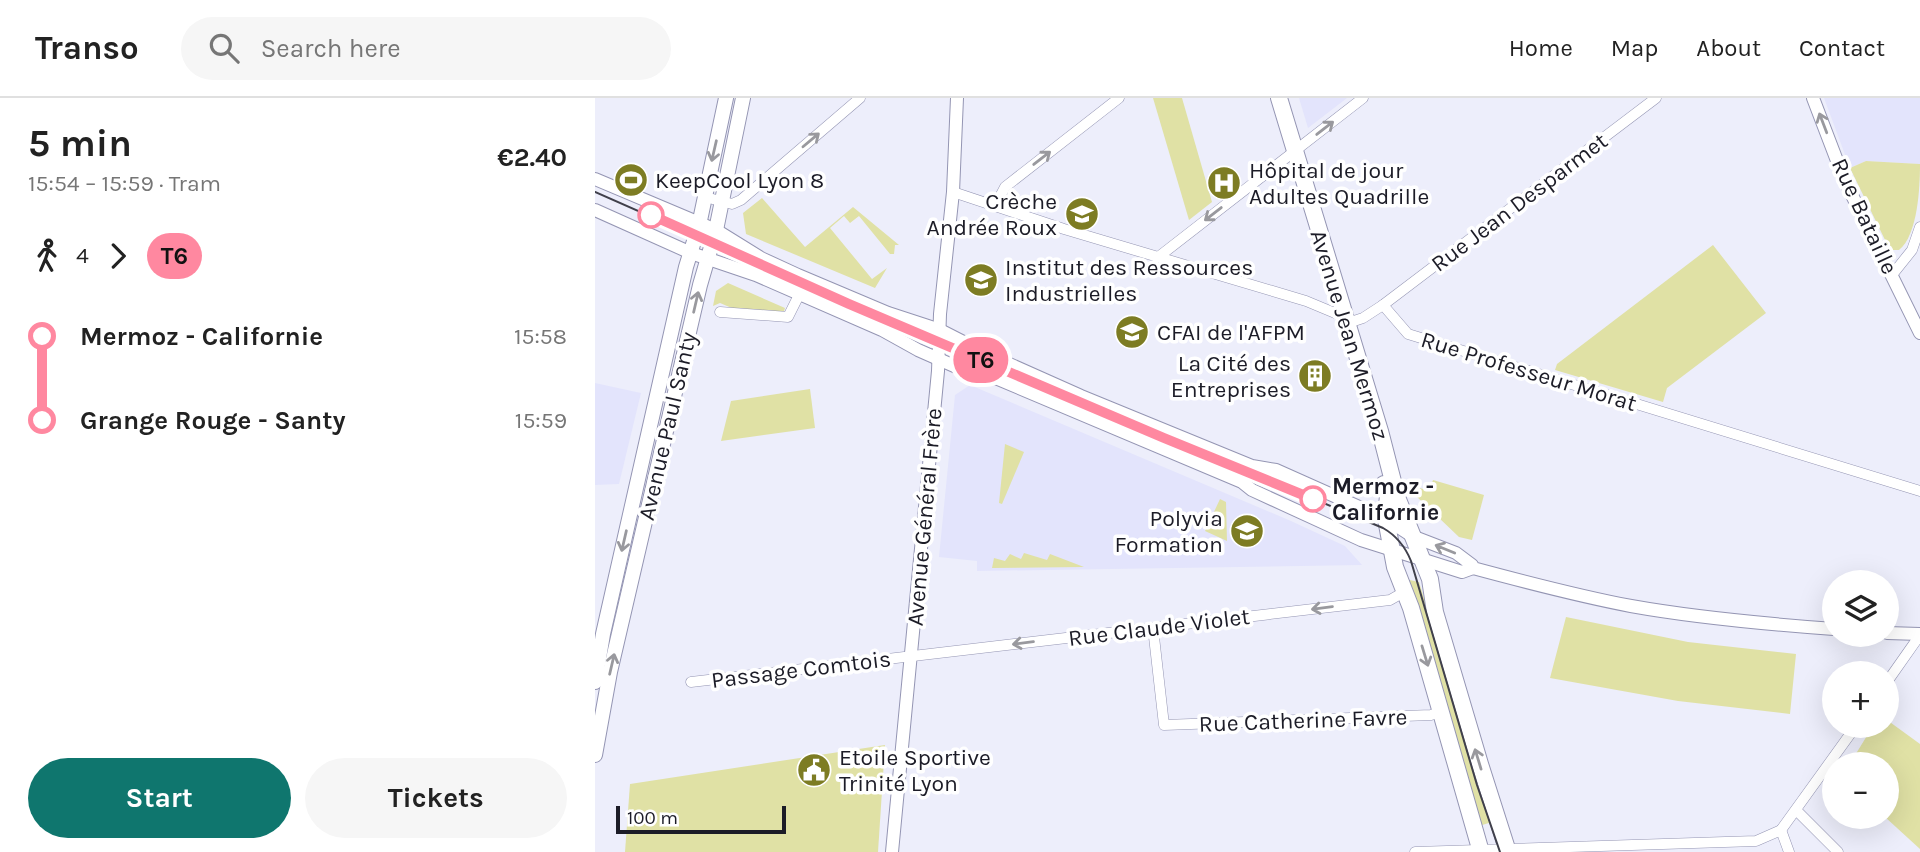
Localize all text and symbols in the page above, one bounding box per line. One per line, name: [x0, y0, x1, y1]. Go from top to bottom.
search box: [181, 17, 671, 80]
text: Transo: [35, 29, 139, 67]
icon: search: [205, 29, 243, 67]
text: Search here: [261, 33, 401, 64]
text: Home: [1509, 34, 1573, 62]
text: Map: [1611, 34, 1658, 62]
text: About: [1696, 34, 1761, 62]
text: Contact: [1799, 34, 1885, 62]
one-way arrow: [1815, 113, 1828, 134]
one-way arrow: [1315, 120, 1334, 135]
text: 5 min: [28, 121, 132, 166]
street label: Rue Jean Desparmet: [1426, 127, 1613, 278]
one-way arrow: [802, 132, 820, 147]
one-way arrow: [706, 139, 720, 162]
text: €2.40: [497, 142, 567, 173]
one-way arrow: [1032, 151, 1050, 166]
street label: Rue Bataille: [1826, 154, 1903, 279]
place label: Hôpital de jour Adultes Quadrille: [1249, 157, 1429, 210]
sports icon: KeepCool Lyon 8: [612, 161, 650, 199]
hospital icon: Hôpital de jour Adultes Quadrille: [1205, 164, 1243, 202]
place label: KeepCool Lyon 8: [655, 167, 824, 194]
text: 15:54 – 15:59 · Tram: [28, 170, 221, 197]
place label: Crèche Andrée Roux: [927, 188, 1057, 241]
school or university icon: Crèche Andrée Roux: [1063, 195, 1101, 233]
unlabelled marker: [638, 202, 664, 228]
one-way arrow: [1205, 207, 1223, 222]
street label: Avenue Jean Mermoz: [1305, 227, 1394, 444]
icon: walk: [28, 237, 66, 275]
icon: forward: [99, 237, 137, 275]
text: 4: [76, 242, 89, 269]
text: T6: [161, 242, 188, 270]
place label: Institut des Ressources Industrielles: [1005, 254, 1253, 307]
school or university icon: Institut des Ressources Industrielles: [962, 261, 1000, 299]
one-way arrow: [690, 291, 703, 314]
school or university icon: CFAI de l'AFPM: [1113, 313, 1151, 351]
place label: CFAI de l'AFPM: [1157, 319, 1305, 346]
text: Mermoz - Californie: [80, 321, 323, 352]
text: 15:58: [514, 323, 567, 350]
street label: Rue Professeur Morat: [1418, 326, 1640, 417]
street label: Avenue Paul Santy: [633, 329, 702, 523]
line badge: T6: [949, 337, 1013, 383]
text: T6: [967, 346, 995, 374]
place label: La Cité des Entreprises: [1171, 350, 1291, 403]
building icon: La Cité des Entreprises: [1296, 357, 1334, 395]
text: Grange Rouge - Santy: [80, 405, 346, 436]
text: 15:59: [515, 407, 567, 434]
street label: Avenue Général Frère: [902, 407, 947, 627]
place label: Mermoz - Californie: [1332, 473, 1439, 526]
marker: Mermoz - Californie: [1300, 486, 1326, 512]
place label: Polyvia Formation: [1115, 505, 1223, 558]
school or university icon: Polyvia Formation: [1228, 512, 1266, 550]
one-way arrow: [617, 529, 630, 551]
one-way arrow: [1434, 541, 1456, 554]
map controls: [1822, 570, 1899, 829]
button: layers: [1822, 570, 1899, 647]
one-way arrow: [1311, 602, 1334, 615]
street label: Rue Claude Violet: [1067, 603, 1252, 652]
one-way arrow: [1012, 637, 1035, 650]
street label: Passage Comtois: [710, 645, 892, 694]
one-way arrow: [1419, 645, 1432, 667]
one-way arrow: [606, 653, 619, 676]
button: +: [1822, 661, 1899, 738]
street label: Rue Catherine Favre: [1198, 703, 1408, 738]
place label: Etoile Sportive Trinité Lyon: [839, 744, 991, 797]
one-way arrow: [1471, 748, 1483, 770]
public building icon: Etoile Sportive Trinité Lyon: [795, 751, 833, 789]
button: −: [1822, 752, 1899, 829]
button: Start: [28, 758, 291, 838]
button: Tickets: [305, 758, 567, 838]
scale bar: [616, 803, 786, 835]
text: 100 m: [627, 807, 678, 829]

